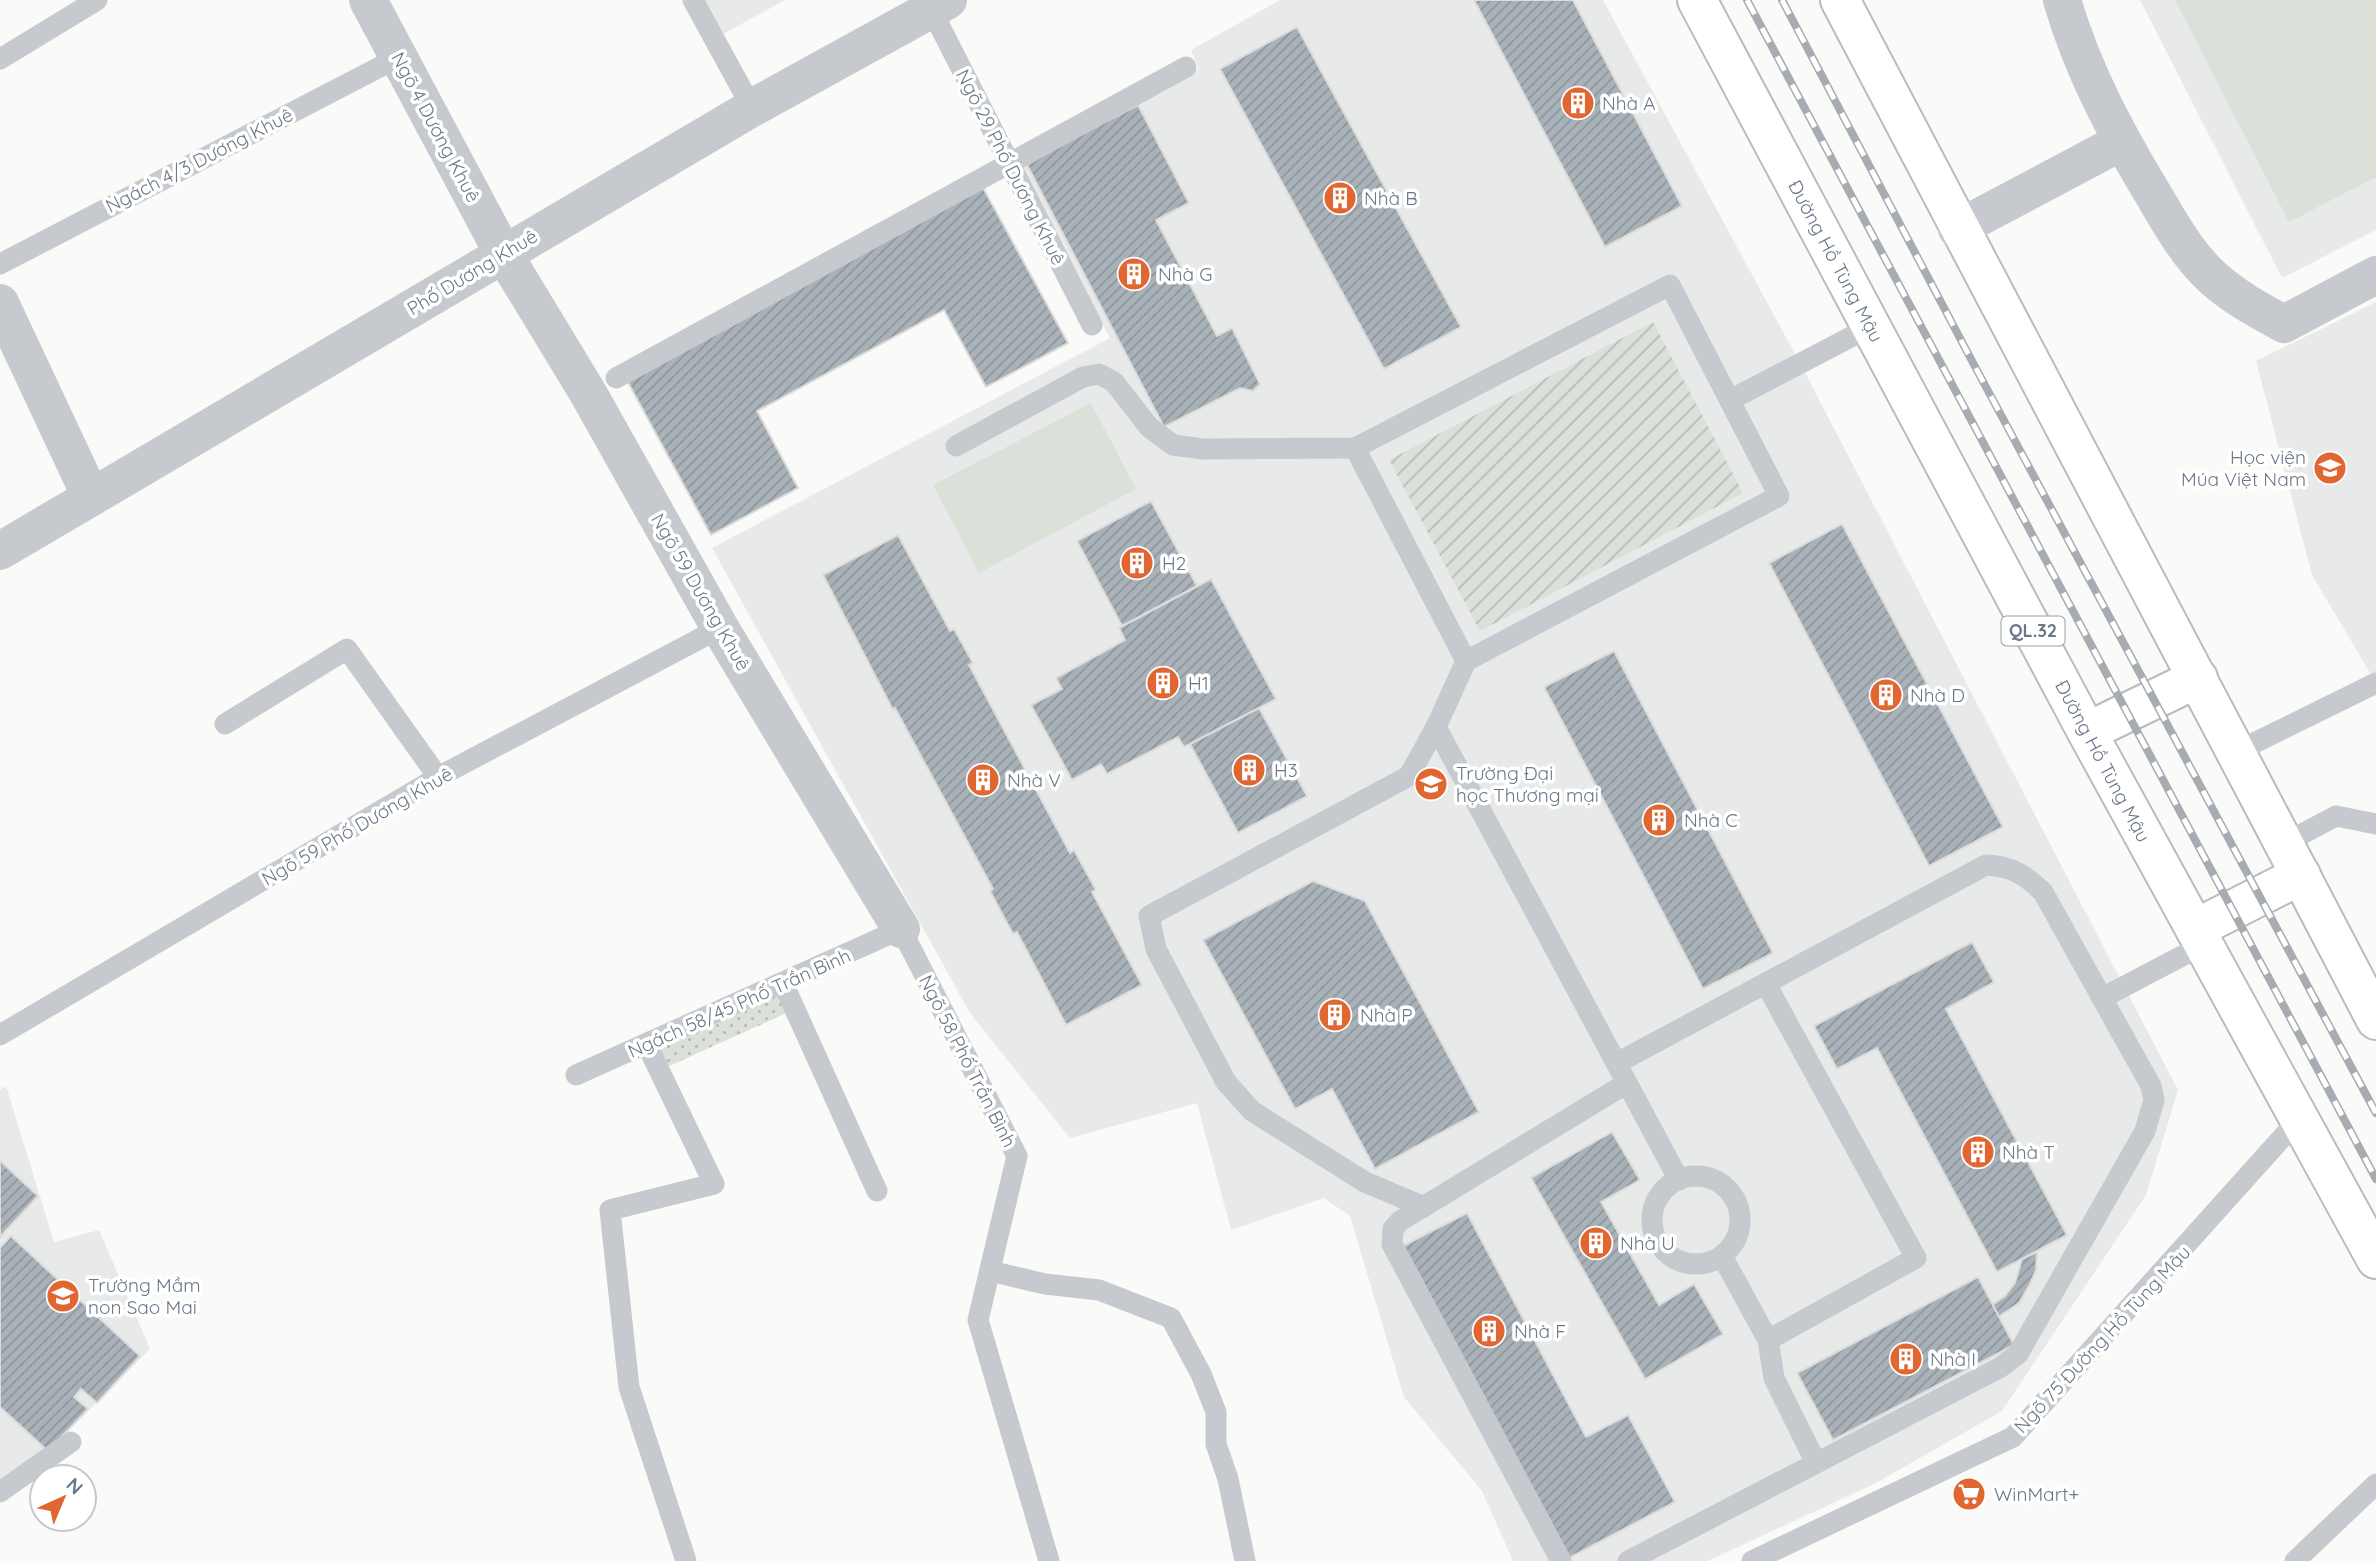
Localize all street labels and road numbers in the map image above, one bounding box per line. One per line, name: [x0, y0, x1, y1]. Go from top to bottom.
street label: Ngõ 4 Dương Khuê: [386, 48, 486, 206]
street label: Ngõ 29 Phố Dương Khuê: [951, 65, 1071, 269]
street label: Ngách 4/3 Dương Khuê: [101, 102, 297, 218]
street label: Đường Hồ Tùng Mậu: [1783, 176, 1889, 346]
street label: Phố Dương Khuê: [402, 224, 542, 320]
street label: Ngõ 59 Dương Khuê: [646, 509, 756, 675]
road number: QL.32: [2002, 616, 2064, 646]
street label: Đường Hồ Tùng Mậu: [2050, 676, 2156, 846]
street label: Ngõ 59 Phố Dương Khuê: [257, 762, 457, 890]
street label: Ngách 58/45 Phố Trần Bình: [624, 943, 854, 1063]
street label: Ngõ 58 Phố Trần Bình: [914, 971, 1022, 1151]
street label: Ngõ 75 Đường Hồ Tùng Mậu: [2009, 1240, 2195, 1438]

